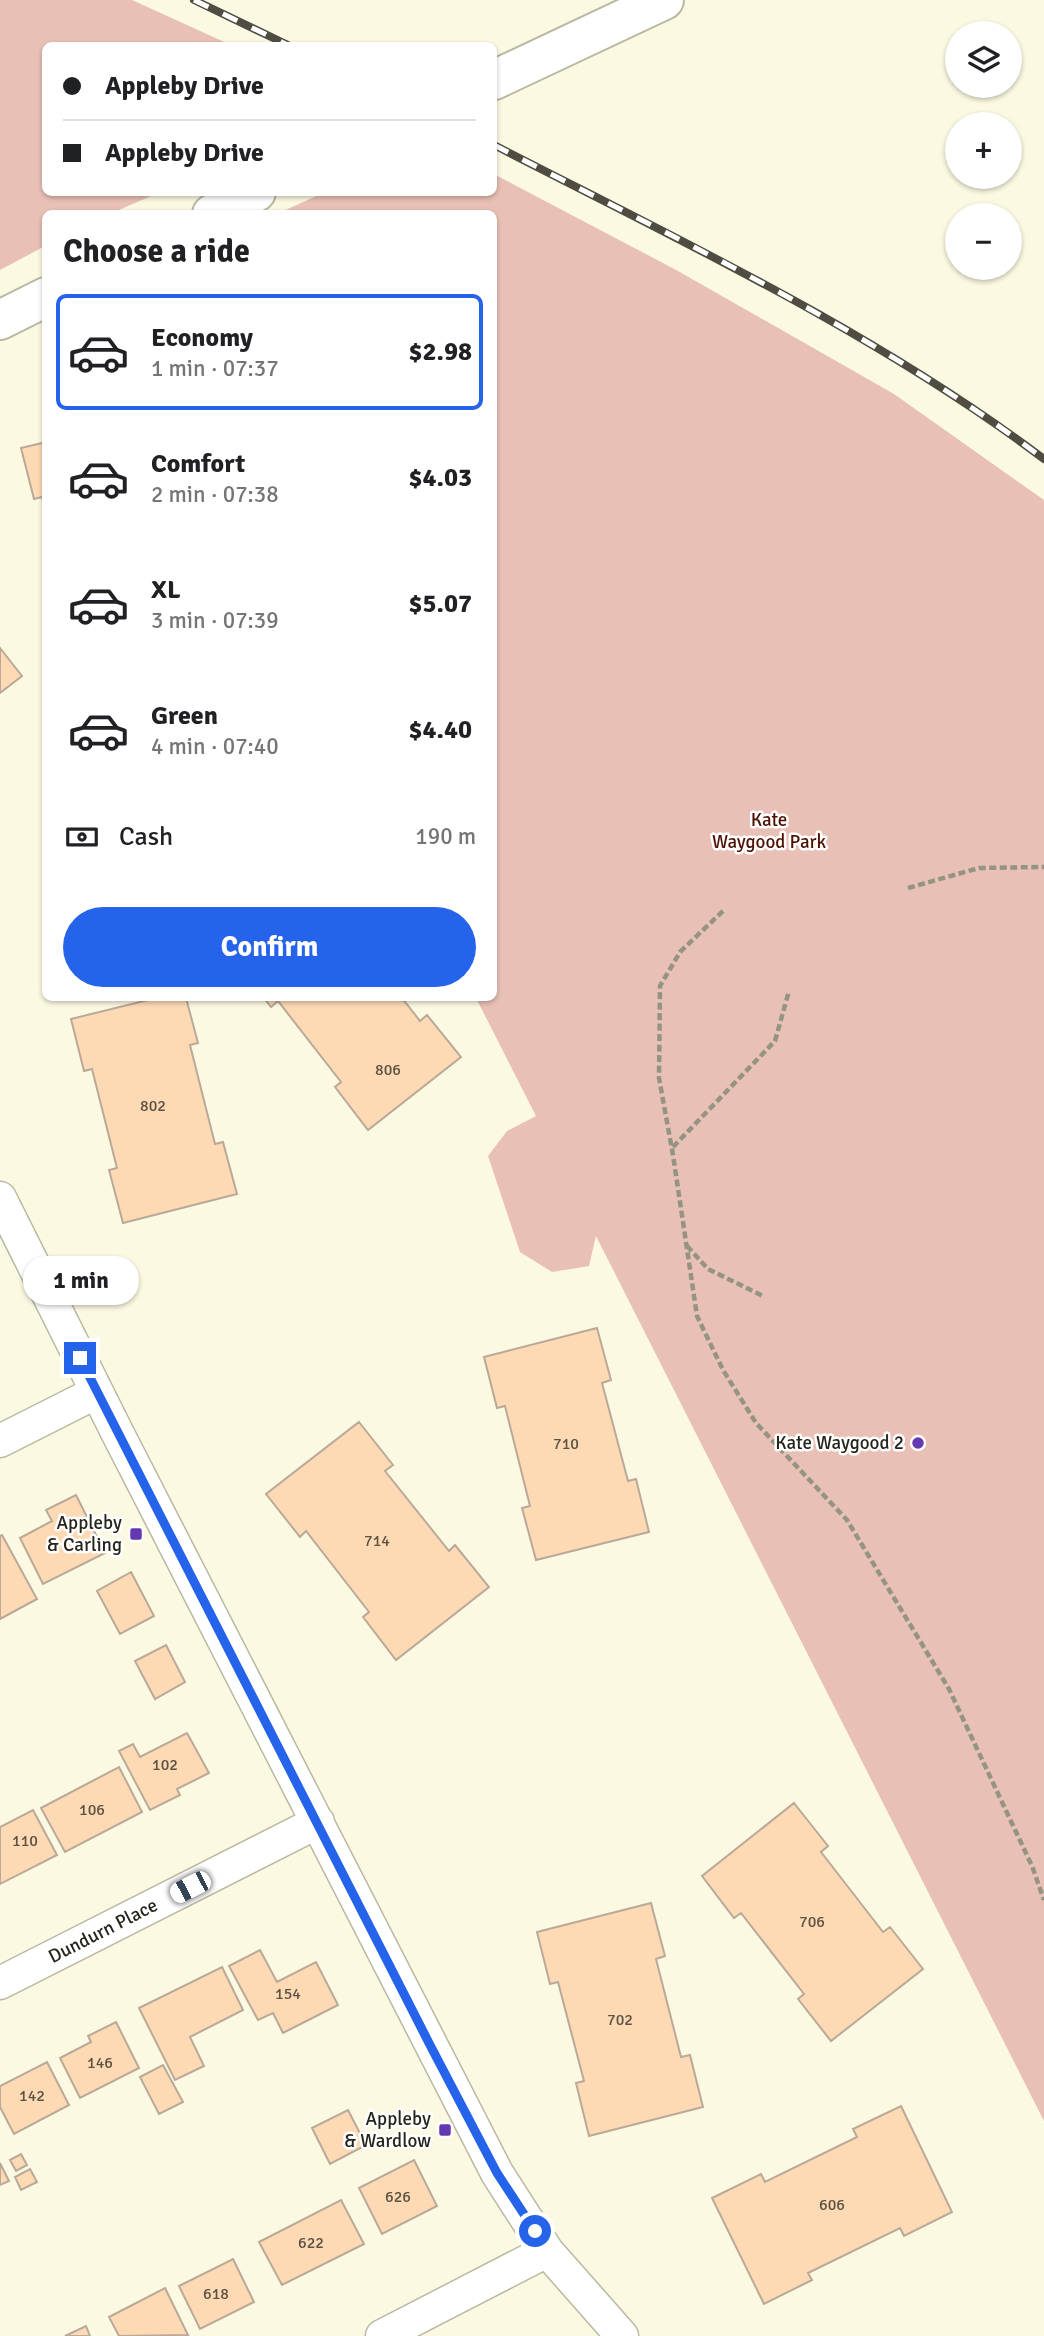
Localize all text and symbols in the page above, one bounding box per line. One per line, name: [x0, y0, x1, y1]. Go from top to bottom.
map controls: [945, 21, 1022, 280]
button: layers: [945, 21, 1022, 98]
text: Appleby Drive: [105, 70, 264, 102]
button: +: [945, 112, 1022, 189]
text: Appleby Drive: [105, 137, 264, 169]
button: −: [945, 203, 1022, 280]
text: Choose a ride: [63, 232, 250, 271]
icon: car: [67, 321, 130, 384]
text: Economy: [151, 322, 253, 354]
text: $2.98: [408, 336, 472, 368]
text: 1 min · 07:37: [151, 354, 279, 383]
icon: car: [67, 447, 130, 510]
text: Comfort: [151, 448, 245, 480]
text: $4.03: [408, 462, 472, 494]
text: 2 min · 07:38: [151, 480, 279, 509]
icon: car: [67, 573, 130, 636]
text: XL: [151, 574, 181, 606]
text: $5.07: [408, 588, 472, 620]
text: 3 min · 07:39: [151, 606, 279, 635]
icon: car: [67, 699, 130, 762]
text: Green: [151, 700, 218, 732]
text: $4.40: [408, 714, 472, 746]
text: 4 min · 07:40: [151, 732, 279, 761]
park label: Kate Waygood Park: [712, 808, 827, 854]
icon: cash: [63, 818, 101, 856]
text: Cash: [119, 821, 173, 853]
text: 190 m: [415, 822, 476, 851]
button: Confirm: [63, 907, 476, 987]
house number: 806: [375, 1060, 401, 1080]
house number: 802: [140, 1096, 166, 1116]
callout: 1 min: [22, 1256, 138, 1306]
text: 1 min: [53, 1266, 109, 1295]
route end: [64, 1342, 96, 1374]
place label: Kate Waygood 2: [775, 1431, 904, 1455]
house number: 710: [553, 1434, 579, 1454]
marker: Kate Waygood 2: [910, 1435, 926, 1451]
place label: Appleby & Carling: [47, 1511, 122, 1557]
marker: Appleby & Carling: [128, 1526, 144, 1542]
house number: 714: [364, 1531, 390, 1551]
house number: 102: [152, 1755, 178, 1775]
house number: 106: [79, 1800, 105, 1820]
house number: 110: [12, 1831, 38, 1851]
car: [167, 1868, 214, 1906]
street label: Dundurn Place: [44, 1893, 162, 1969]
house number: 706: [799, 1912, 825, 1932]
house number: 154: [275, 1984, 301, 2004]
house number: 702: [607, 2010, 633, 2030]
house number: 146: [87, 2053, 113, 2073]
house number: 142: [19, 2086, 45, 2106]
place label: Appleby & Wardlow: [344, 2107, 431, 2153]
marker: Appleby & Wardlow: [437, 2122, 453, 2138]
house number: 626: [385, 2187, 411, 2207]
house number: 606: [819, 2195, 845, 2215]
route start: [519, 2215, 551, 2247]
house number: 622: [298, 2233, 324, 2253]
house number: 618: [203, 2284, 229, 2304]

